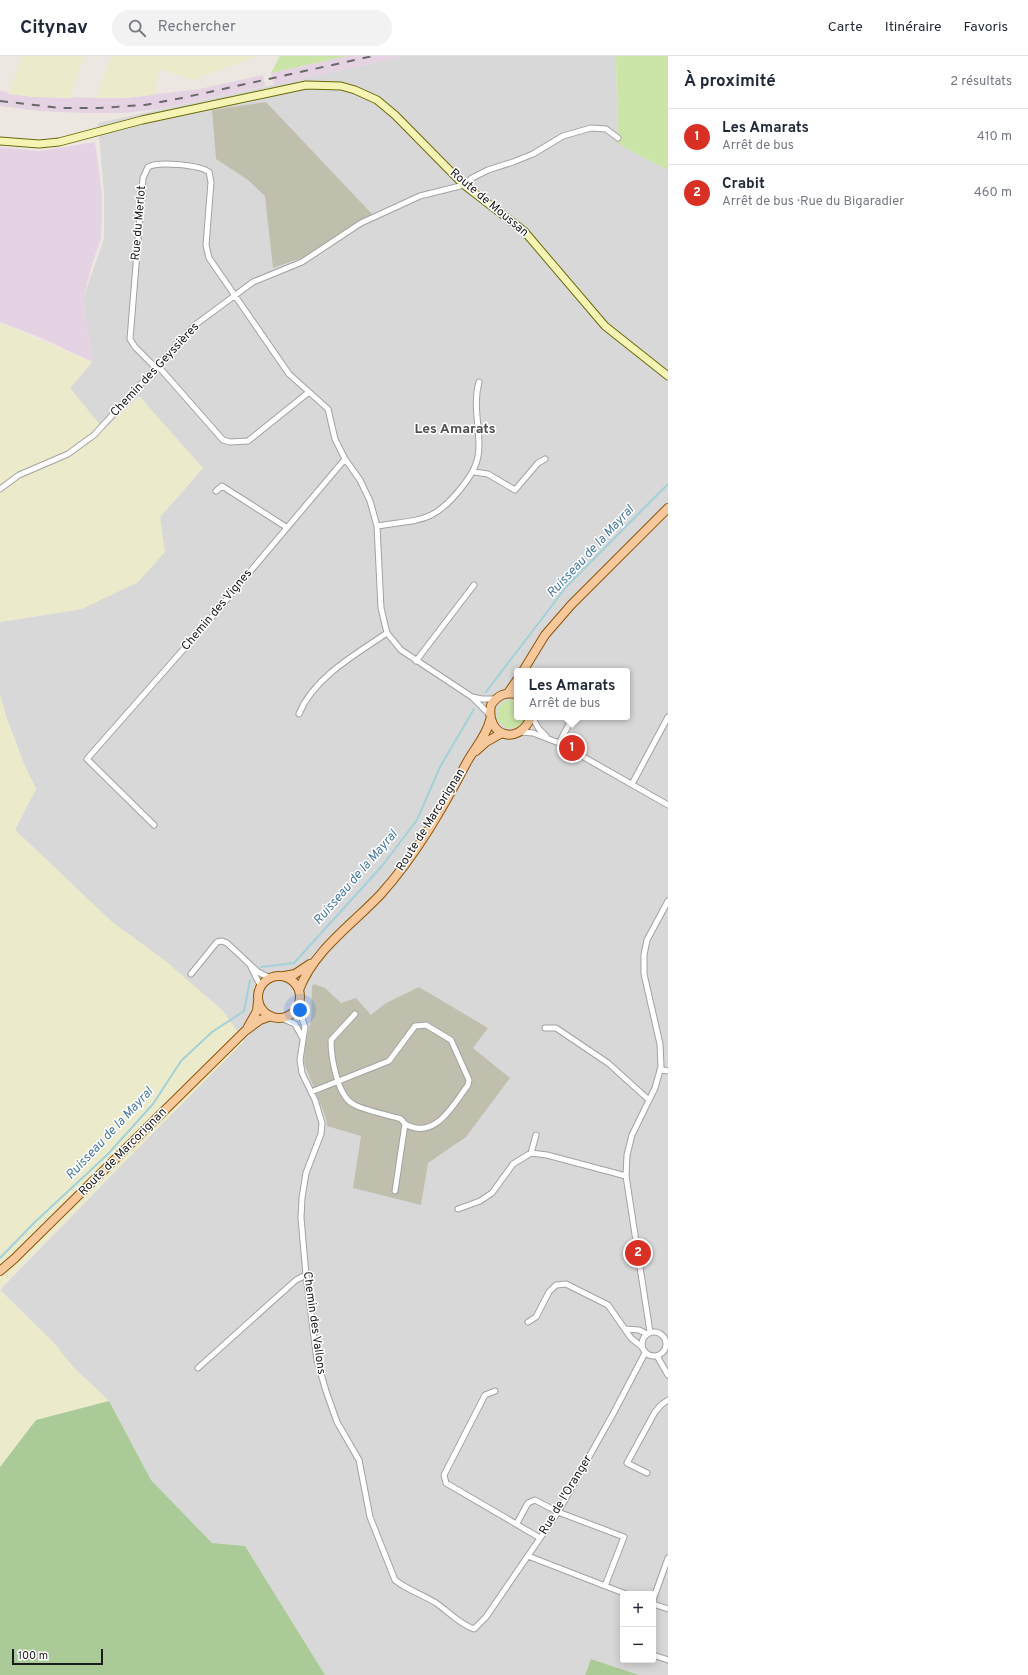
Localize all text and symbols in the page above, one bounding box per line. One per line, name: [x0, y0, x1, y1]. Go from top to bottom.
search box: [112, 10, 392, 46]
text: Citynav: [20, 16, 88, 40]
icon: search: [126, 17, 148, 39]
text: Rechercher: [158, 18, 236, 37]
text: Carte: [828, 19, 863, 36]
text: Itinéraire: [885, 19, 942, 36]
text: Favoris: [964, 19, 1008, 36]
text: À proximité: [684, 71, 776, 93]
text: 2 résultats: [950, 74, 1012, 90]
text: Les Amarats: [722, 119, 809, 138]
text: 1: [694, 129, 700, 145]
text: 410 m: [977, 129, 1012, 145]
text: Arrêt de bus: [722, 138, 794, 154]
street label: Route de Moussan: [446, 165, 532, 241]
text: Crabit: [722, 175, 765, 194]
street label: Rue du Merlot: [128, 185, 150, 261]
text: 2: [693, 185, 701, 201]
text: 460 m: [974, 185, 1012, 201]
text: Arrêt de bus · Rue du Bigaradier: [722, 194, 904, 210]
street label: Chemin des Geyssières: [107, 319, 203, 421]
district label: Les Amarats: [414, 421, 496, 438]
water label: Ruisseau de la Mayral: [544, 502, 638, 602]
street label: Chemin des Vignes: [178, 566, 256, 654]
popup: [514, 668, 630, 720]
text: Les Amarats: [529, 677, 615, 696]
text: Arrêt de bus: [529, 696, 600, 712]
pin: 1: [559, 733, 585, 763]
street label: Route de Marcorignan: [393, 766, 469, 874]
water label: Ruisseau de la Mayral: [310, 827, 402, 929]
your location: [290, 1000, 310, 1020]
water label: Ruisseau de la Mayral: [63, 1084, 157, 1184]
street label: Route de Marcorignan: [76, 1105, 170, 1199]
pin: 2: [625, 1238, 651, 1268]
street label: Chemin des Vallons: [299, 1271, 329, 1375]
street label: Rue de l'Oranger: [536, 1452, 596, 1538]
map controls: [620, 1591, 656, 1663]
button: +: [620, 1591, 656, 1627]
button: −: [620, 1627, 656, 1663]
scale bar: [12, 1647, 103, 1666]
text: 100 m: [18, 1649, 48, 1663]

